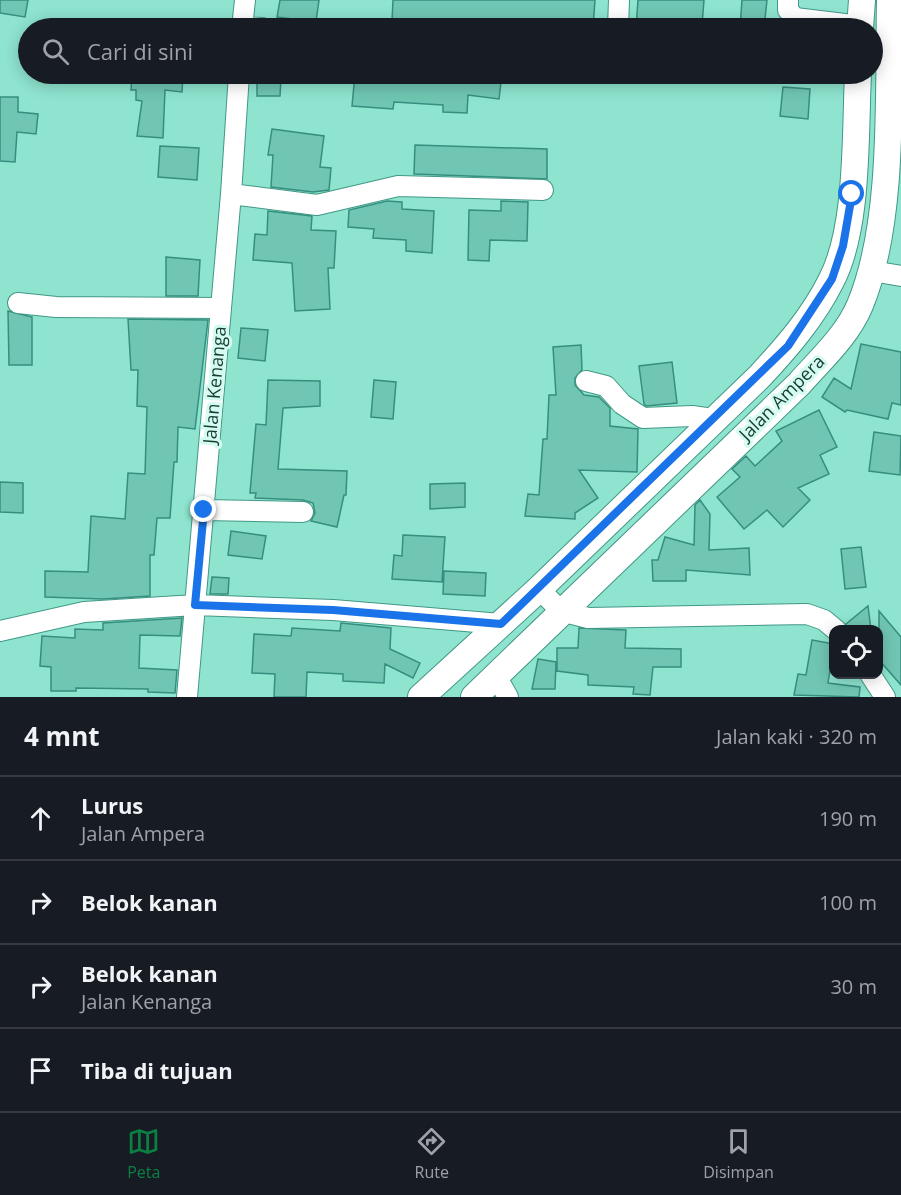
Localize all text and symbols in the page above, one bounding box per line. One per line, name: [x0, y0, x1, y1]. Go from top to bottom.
search box: [18, 18, 883, 84]
icon: search: [39, 35, 72, 68]
text: Cari di sini: [87, 36, 193, 66]
route start: [838, 180, 864, 206]
street label: Jalan Kenanga: [197, 325, 231, 447]
street label: Jalan Ampera: [732, 349, 829, 447]
route end: [190, 496, 216, 522]
map controls: [829, 625, 883, 679]
button: locate: [829, 625, 883, 679]
text: 4 mnt: [24, 718, 100, 754]
text: Jalan kaki · 320 m: [716, 723, 877, 750]
text: Lurus: [81, 790, 143, 820]
icon: ahead: [24, 802, 57, 835]
text: 190 m: [819, 805, 877, 832]
text: Jalan Ampera: [81, 820, 205, 847]
icon: right: [24, 886, 57, 919]
text: Belok kanan: [81, 887, 218, 917]
text: 100 m: [819, 889, 877, 916]
text: Belok kanan: [81, 958, 218, 988]
icon: right: [24, 970, 57, 1003]
text: 30 m: [830, 973, 877, 1000]
text: Jalan Kenanga: [81, 988, 212, 1015]
icon: arrive: [24, 1054, 57, 1087]
text: Tiba di tujuan: [81, 1055, 233, 1085]
tab: Peta: [127, 1125, 160, 1183]
tab: Rute: [415, 1125, 449, 1183]
tab: Disimpan: [703, 1125, 774, 1183]

